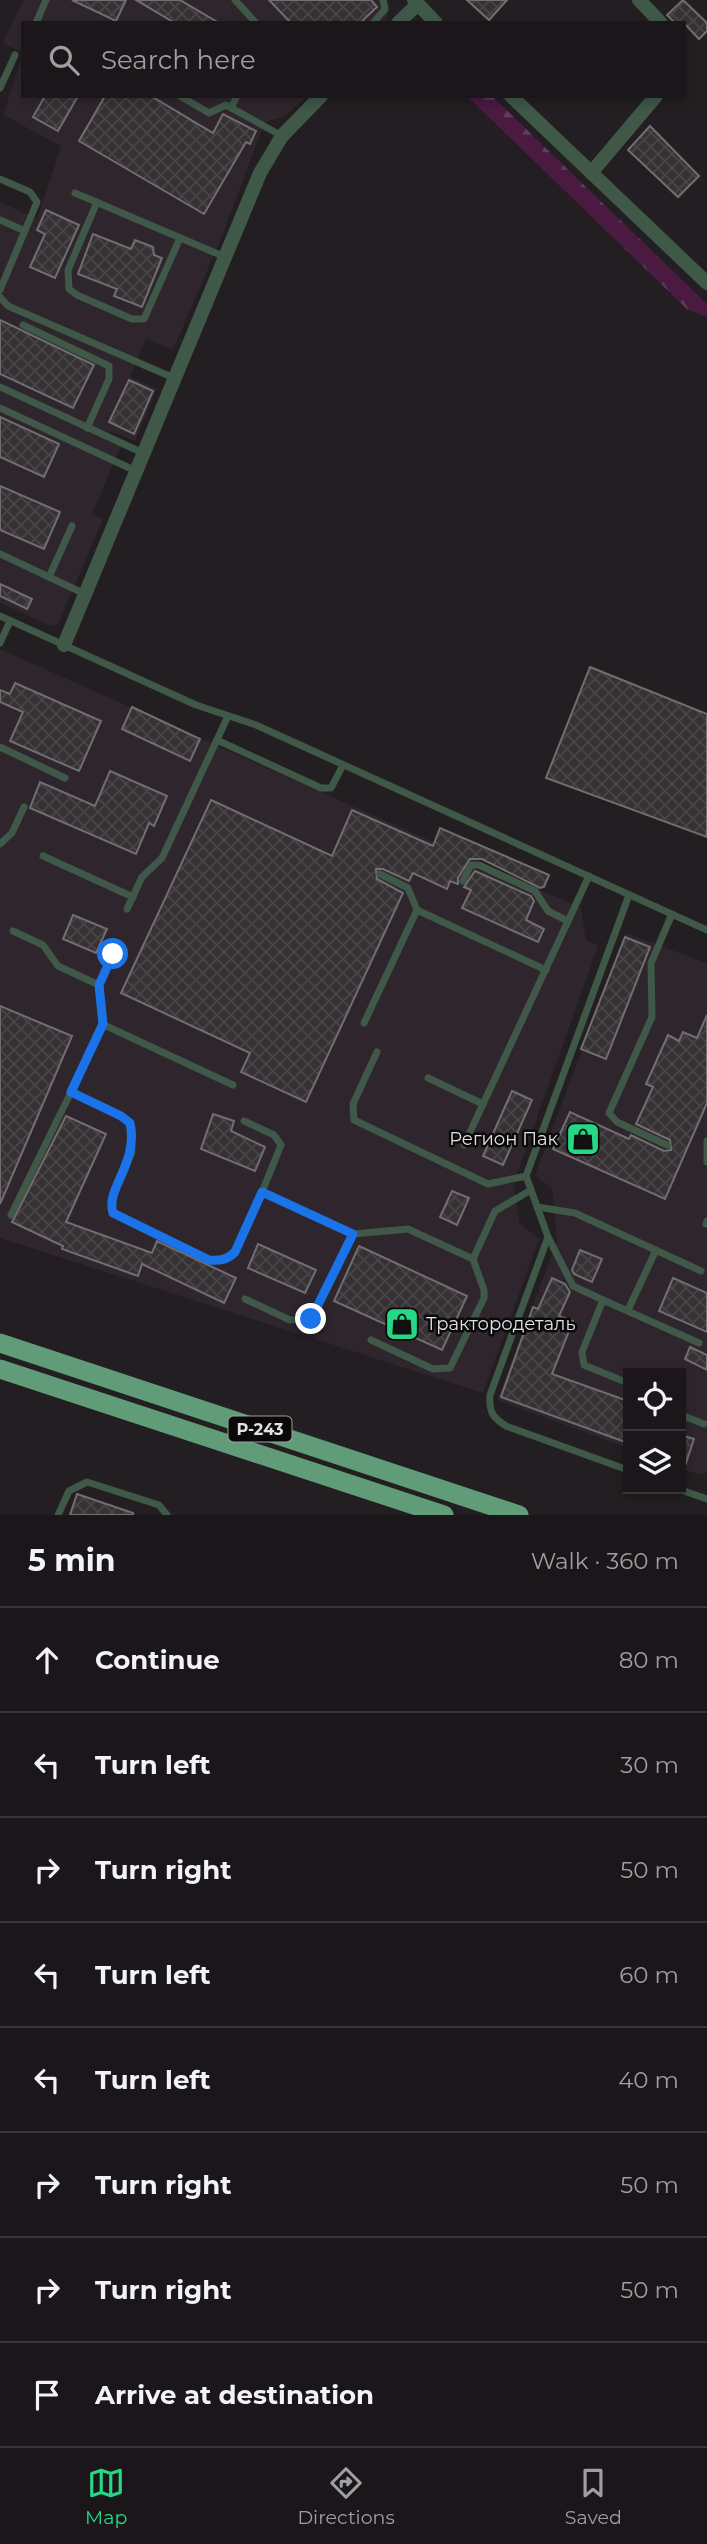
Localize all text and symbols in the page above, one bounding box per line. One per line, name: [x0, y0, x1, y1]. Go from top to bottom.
search box: [21, 21, 686, 98]
icon: search: [45, 41, 83, 79]
text: Search here: [101, 44, 256, 76]
route start: [97, 938, 128, 969]
shop icon: Регион Пак: [564, 1120, 602, 1158]
place label: Регион Пак: [449, 1128, 559, 1150]
route end: [295, 1303, 326, 1334]
shop icon: Трактородеталь: [383, 1305, 421, 1343]
place label: Трактородеталь: [426, 1313, 576, 1335]
map controls: [623, 1368, 686, 1494]
button: locate: [623, 1368, 686, 1431]
road number: Р-243: [229, 1416, 292, 1442]
button: layers: [623, 1431, 686, 1494]
text: 5 min: [28, 1542, 116, 1579]
text: Walk · 360 m: [531, 1547, 679, 1575]
icon: ahead: [28, 1641, 66, 1679]
text: Continue: [95, 1644, 220, 1676]
text: 80 m: [619, 1646, 679, 1674]
icon: left: [28, 1746, 66, 1784]
text: Turn left: [95, 1749, 211, 1781]
text: 30 m: [620, 1751, 679, 1779]
icon: right: [28, 1851, 66, 1889]
text: Turn right: [95, 1854, 231, 1886]
text: 50 m: [620, 1856, 679, 1884]
icon: left: [28, 1956, 66, 1994]
text: Turn left: [95, 1959, 211, 1991]
text: 60 m: [619, 1961, 679, 1989]
icon: left: [28, 2061, 66, 2099]
text: Turn left: [95, 2064, 211, 2096]
text: 40 m: [618, 2066, 679, 2094]
icon: right: [28, 2166, 66, 2204]
text: Turn right: [95, 2169, 231, 2201]
text: 50 m: [620, 2171, 679, 2199]
icon: right: [28, 2271, 66, 2309]
text: Turn right: [95, 2274, 231, 2306]
text: 50 m: [620, 2276, 679, 2304]
icon: arrive: [28, 2376, 66, 2414]
text: Arrive at destination: [95, 2379, 374, 2411]
tab: Map: [85, 2464, 127, 2529]
tab: Directions: [297, 2464, 395, 2529]
tab: Saved: [565, 2464, 622, 2529]

